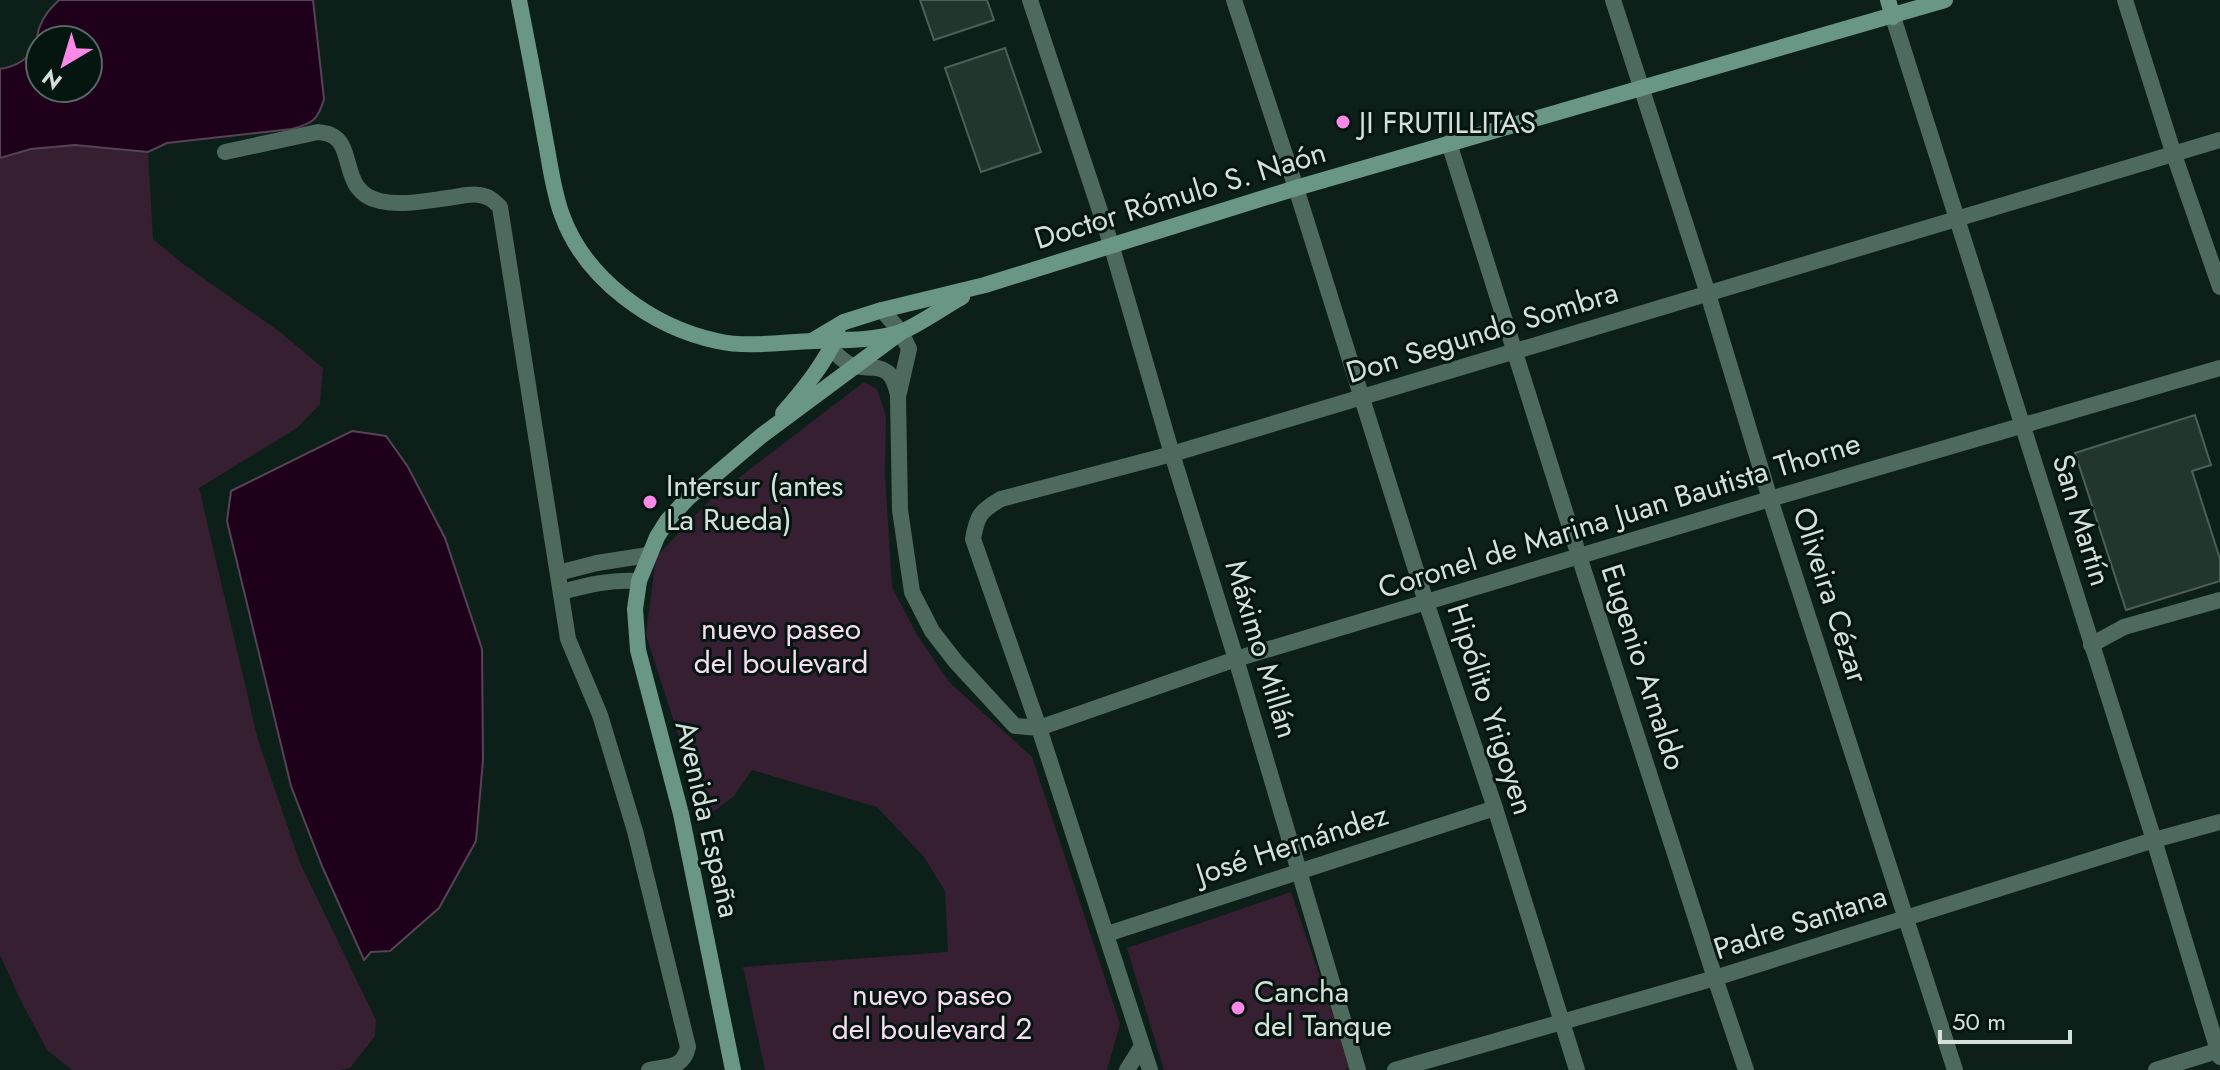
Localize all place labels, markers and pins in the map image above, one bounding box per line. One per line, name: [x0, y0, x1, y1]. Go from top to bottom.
place label: JI FRUTILLITAS: [1355, 101, 1536, 144]
marker: JI FRUTILLITAS: [1334, 113, 1352, 131]
place label: Intersur (antes La Rueda): [666, 464, 843, 541]
marker: Intersur (antes La Rueda): [641, 493, 659, 511]
place label: Cancha del Tanque: [1254, 970, 1392, 1047]
marker: Cancha del Tanque: [1229, 999, 1247, 1017]

